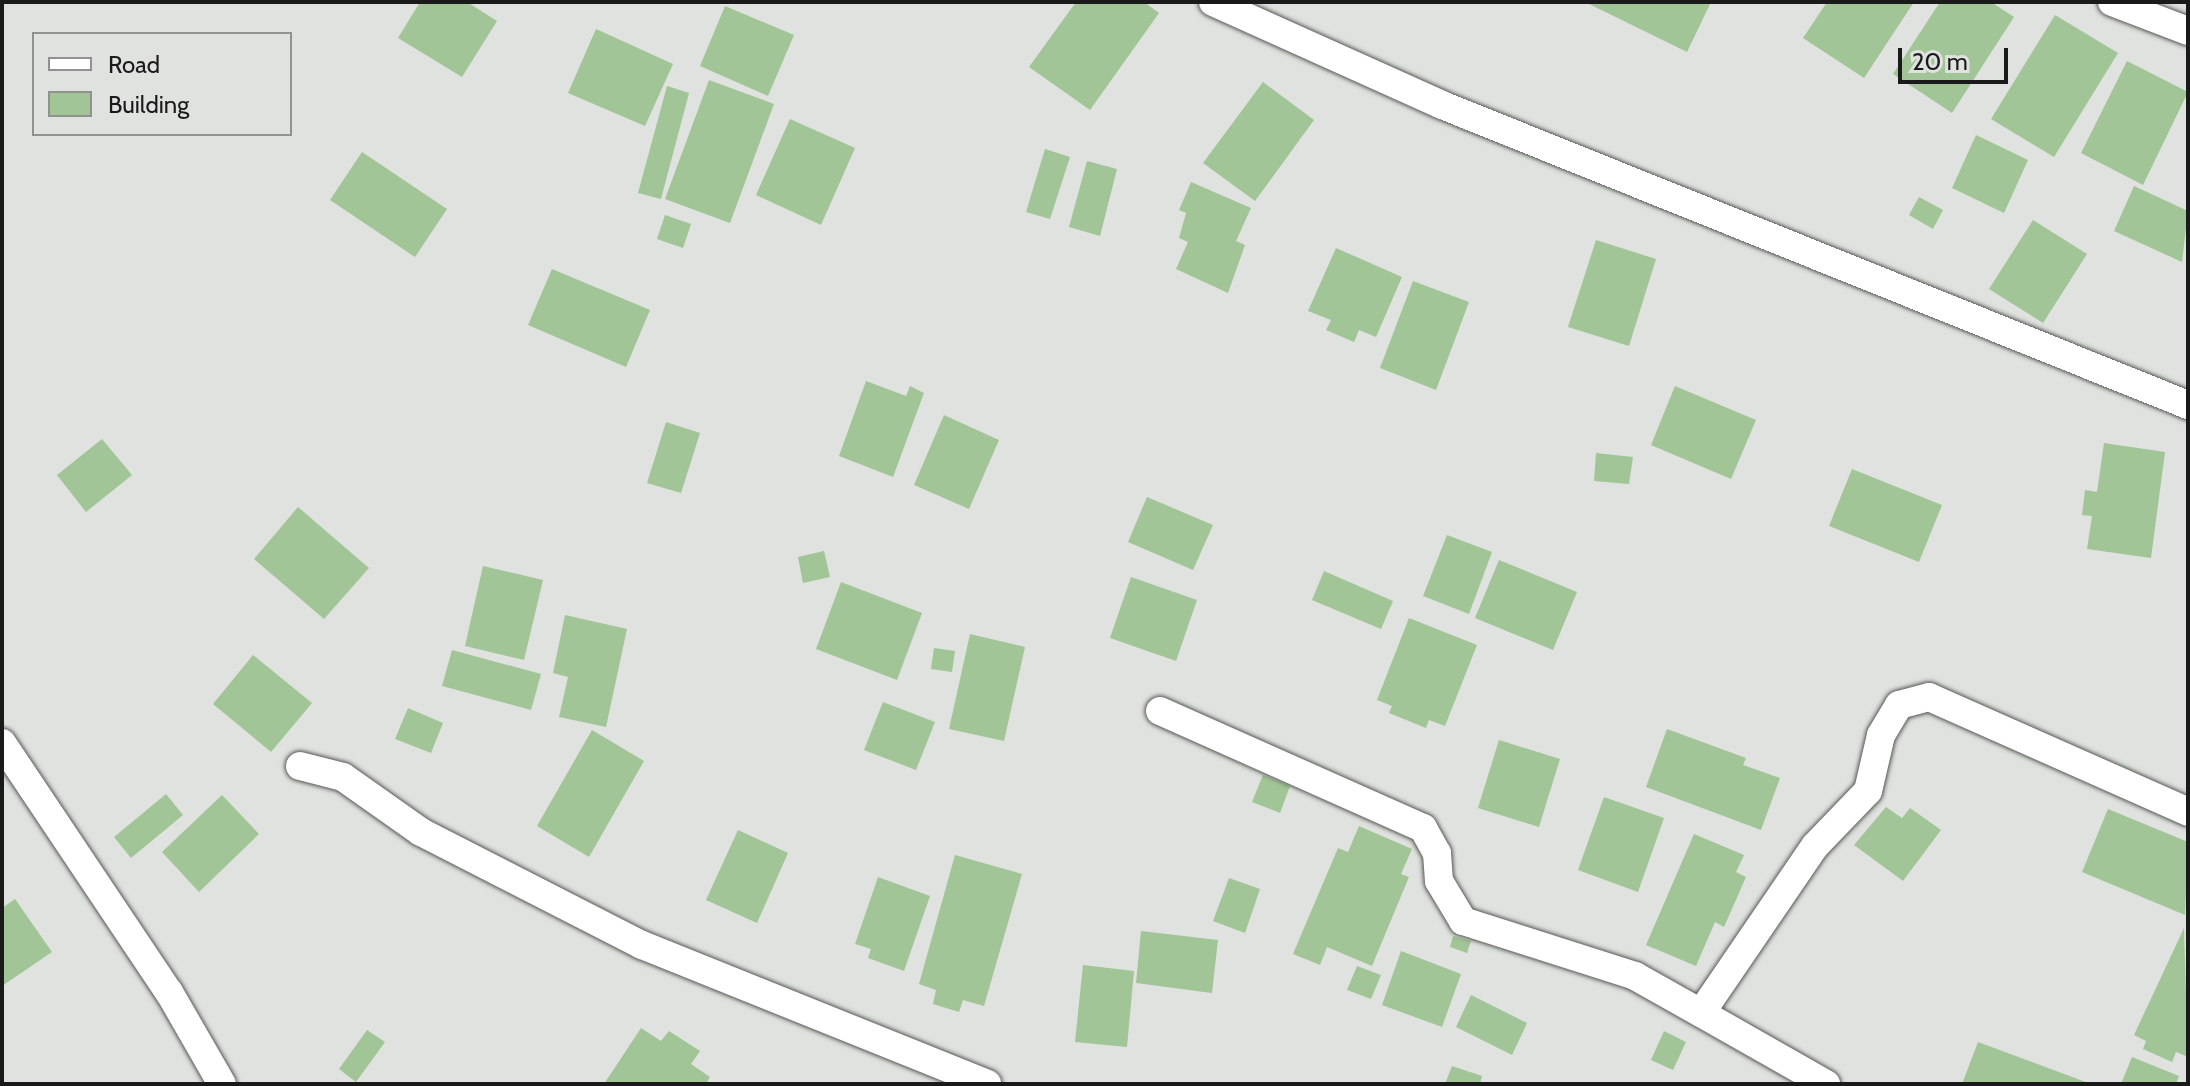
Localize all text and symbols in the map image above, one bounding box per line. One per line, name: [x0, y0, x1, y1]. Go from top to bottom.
legend: [32, 32, 292, 136]
scale bar: [1902, 32, 2012, 82]
text: 20 m: [1912, 47, 1968, 76]
text: Road: [108, 50, 160, 79]
text: Building: [108, 90, 189, 119]

